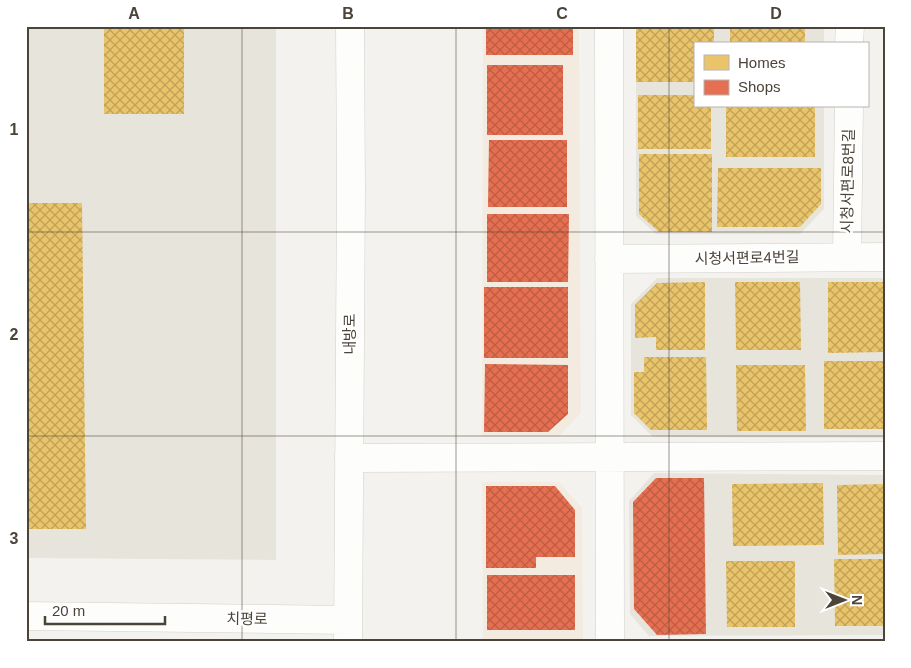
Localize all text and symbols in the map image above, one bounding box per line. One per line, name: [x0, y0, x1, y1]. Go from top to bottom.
text: A: [128, 5, 140, 22]
text: B: [342, 5, 354, 22]
text: C: [556, 5, 568, 22]
text: D: [770, 5, 782, 22]
legend: [694, 42, 868, 108]
text: Homes: [738, 54, 786, 71]
text: Shops: [738, 78, 781, 95]
text: 1: [10, 121, 19, 138]
street label: 시청서편로8번길: [838, 128, 857, 234]
street label: 시청서편로4번길: [694, 248, 800, 267]
street label: 내방로: [341, 313, 358, 355]
text: 2: [10, 326, 19, 343]
text: 3: [10, 530, 19, 547]
north arrow: [818, 576, 868, 626]
scale bar: [45, 593, 165, 625]
text: N: [849, 595, 865, 605]
text: 20 m: [52, 602, 85, 619]
street label: 치평로: [226, 610, 268, 627]

